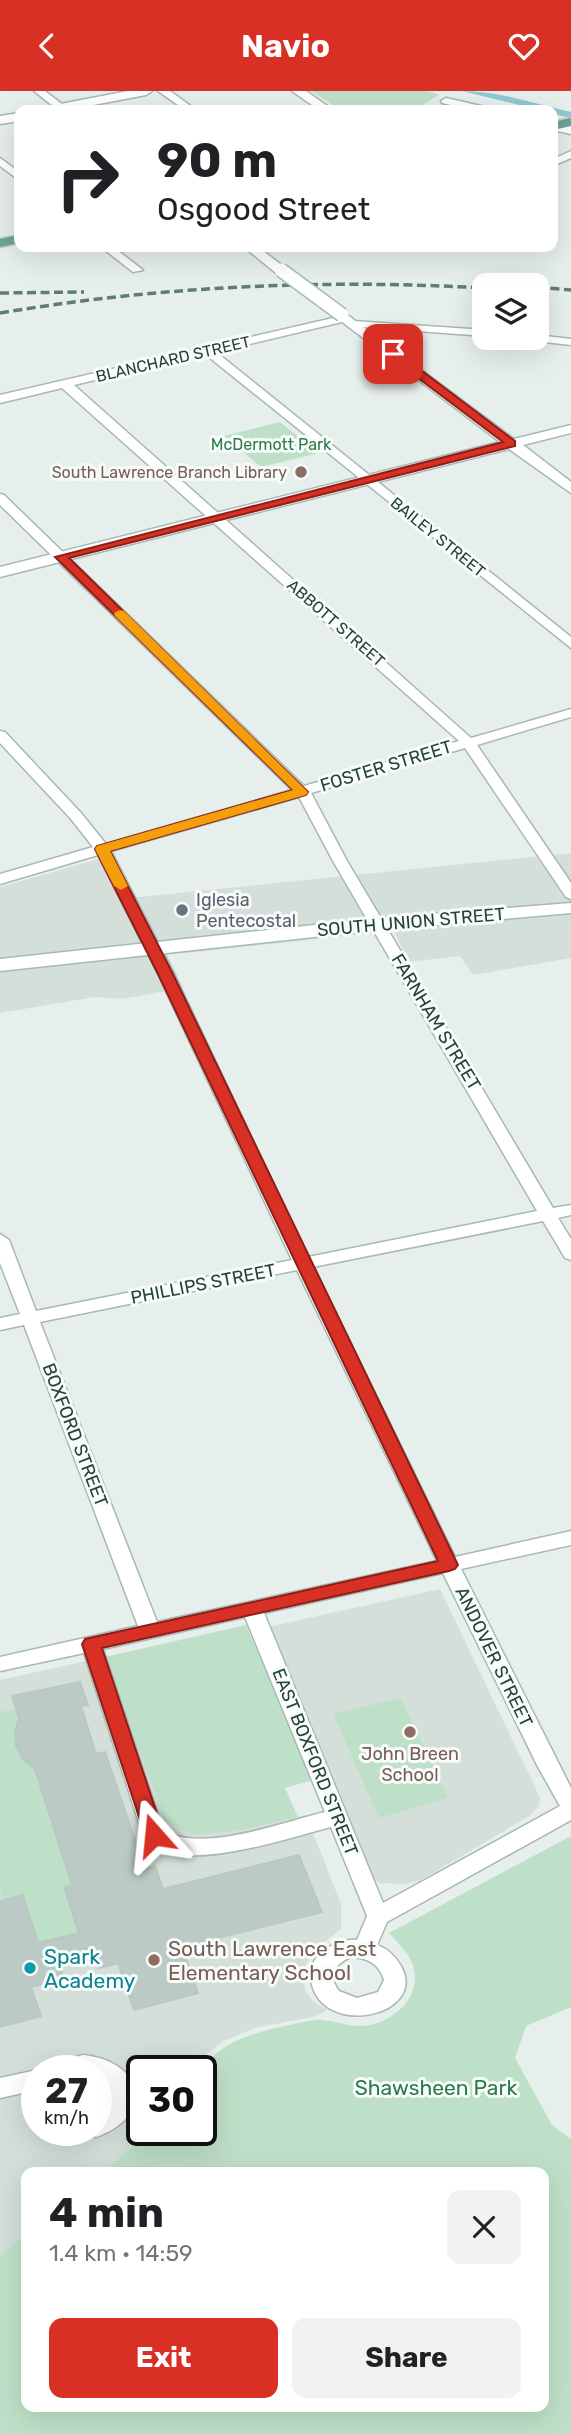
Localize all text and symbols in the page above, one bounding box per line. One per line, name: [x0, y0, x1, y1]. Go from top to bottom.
icon: back: [28, 27, 66, 65]
text: Navio: [241, 27, 330, 65]
icon: heart: [505, 27, 543, 65]
text: 90 m: [157, 131, 277, 189]
icon: right: [42, 133, 133, 224]
text: Osgood Street: [157, 190, 370, 228]
map controls: [472, 273, 549, 350]
button: layers: [472, 273, 549, 350]
pin: [363, 324, 423, 384]
street label: BLANCHARD STREET: [94, 332, 252, 386]
icon: arrive: [374, 335, 412, 373]
park label: McDermott Park: [211, 435, 332, 454]
place label: South Lawrence Branch Library: [52, 463, 287, 482]
marker: South Lawrence Branch Library: [293, 464, 309, 480]
street label: BAILEY STREET: [387, 493, 489, 581]
street label: ABBOTT STREET: [283, 575, 389, 671]
street label: FOSTER STREET: [317, 735, 455, 797]
place label: Iglesia Pentecostal: [196, 889, 296, 932]
marker: Iglesia Pentecostal: [174, 902, 190, 918]
street label: SOUTH UNION STREET: [316, 903, 506, 941]
street label: FARNHAM STREET: [387, 950, 485, 1094]
street label: PHILLIPS STREET: [129, 1259, 277, 1309]
street label: BOXFORD STREET: [38, 1360, 112, 1510]
street label: ANDOVER STREET: [451, 1583, 537, 1731]
street label: EAST BOXFORD STREET: [267, 1665, 363, 1859]
marker: John Breen School: [402, 1724, 418, 1740]
place label: John Breen School: [361, 1743, 459, 1786]
position arrow: [117, 1798, 191, 1872]
place label: South Lawrence East Elementary School: [168, 1936, 376, 1985]
place label: Spark Academy: [44, 1944, 136, 1993]
marker: South Lawrence East Elementary School: [146, 1952, 162, 1968]
marker: Spark Academy: [22, 1960, 38, 1976]
speed limit sign: 30: [126, 2055, 217, 2146]
text: 27: [45, 2070, 88, 2112]
park label: Shawsheen Park: [355, 2075, 517, 2100]
text: km/h: [44, 2107, 89, 2129]
text: 4 min: [49, 2188, 164, 2238]
button: close: [447, 2190, 521, 2264]
text: 1.4 km · 14:59: [49, 2239, 193, 2267]
button: Exit: [49, 2318, 278, 2398]
button: Share: [292, 2318, 521, 2398]

